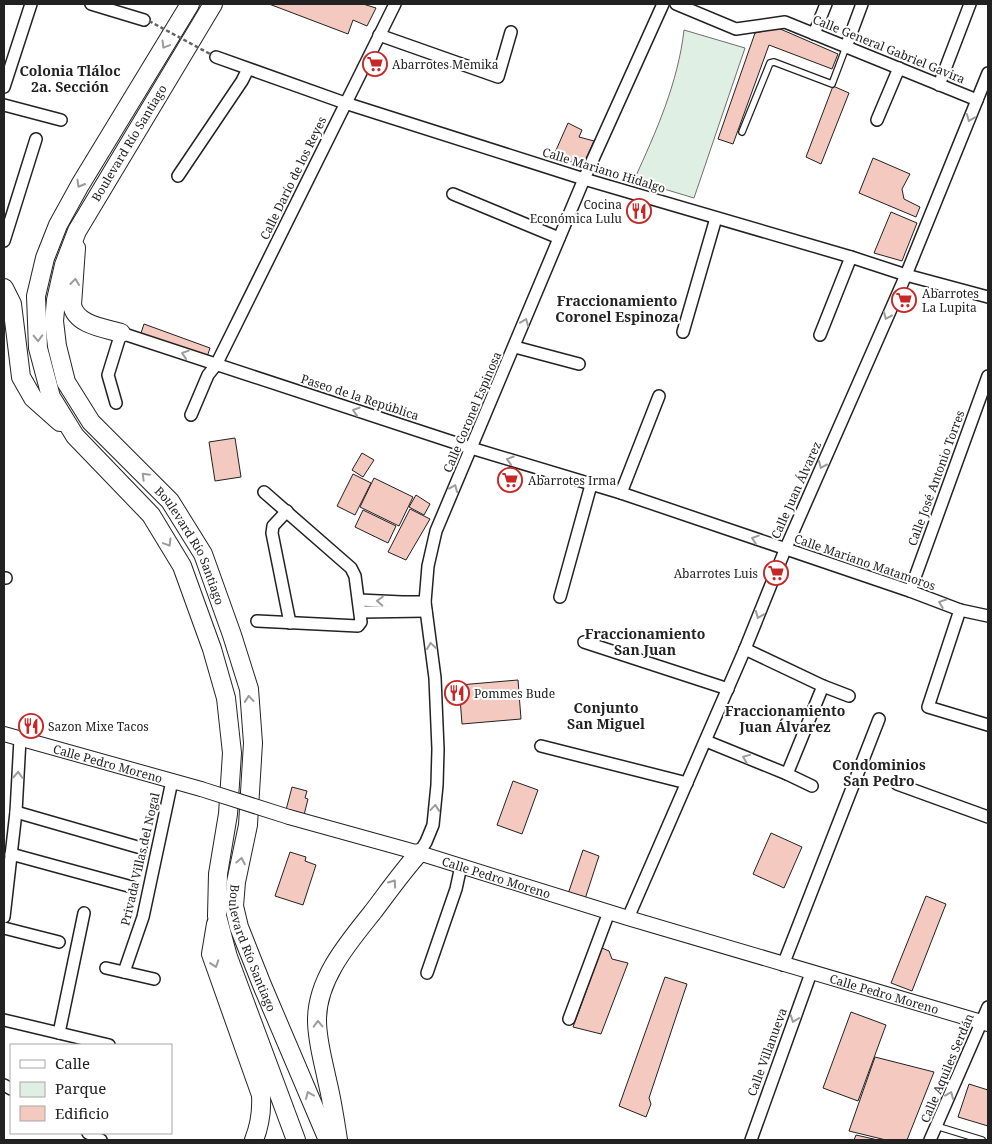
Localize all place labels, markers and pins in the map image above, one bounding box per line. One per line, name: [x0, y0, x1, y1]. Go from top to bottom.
supermarket icon: Abarrotes Memika: [362, 51, 388, 77]
place label: Abarrotes Memika: [392, 56, 499, 73]
place label: Cocina Económica Lulu: [530, 196, 622, 227]
restaurant icon: Cocina Económica Lulu: [626, 198, 652, 224]
place label: Abarrotes La Lupita: [922, 285, 979, 316]
supermarket icon: Abarrotes La Lupita: [891, 287, 917, 313]
supermarket icon: Abarrotes Irma: [497, 467, 523, 493]
place label: Abarrotes Irma: [528, 472, 616, 489]
supermarket icon: Abarrotes Luis: [763, 560, 789, 586]
place label: Abarrotes Luis: [674, 565, 758, 582]
restaurant icon: Pommes Bude: [444, 680, 470, 706]
place label: Pommes Bude: [474, 685, 555, 702]
restaurant icon: Sazon Mixe Tacos: [18, 713, 44, 739]
place label: Sazon Mixe Tacos: [48, 718, 149, 735]

